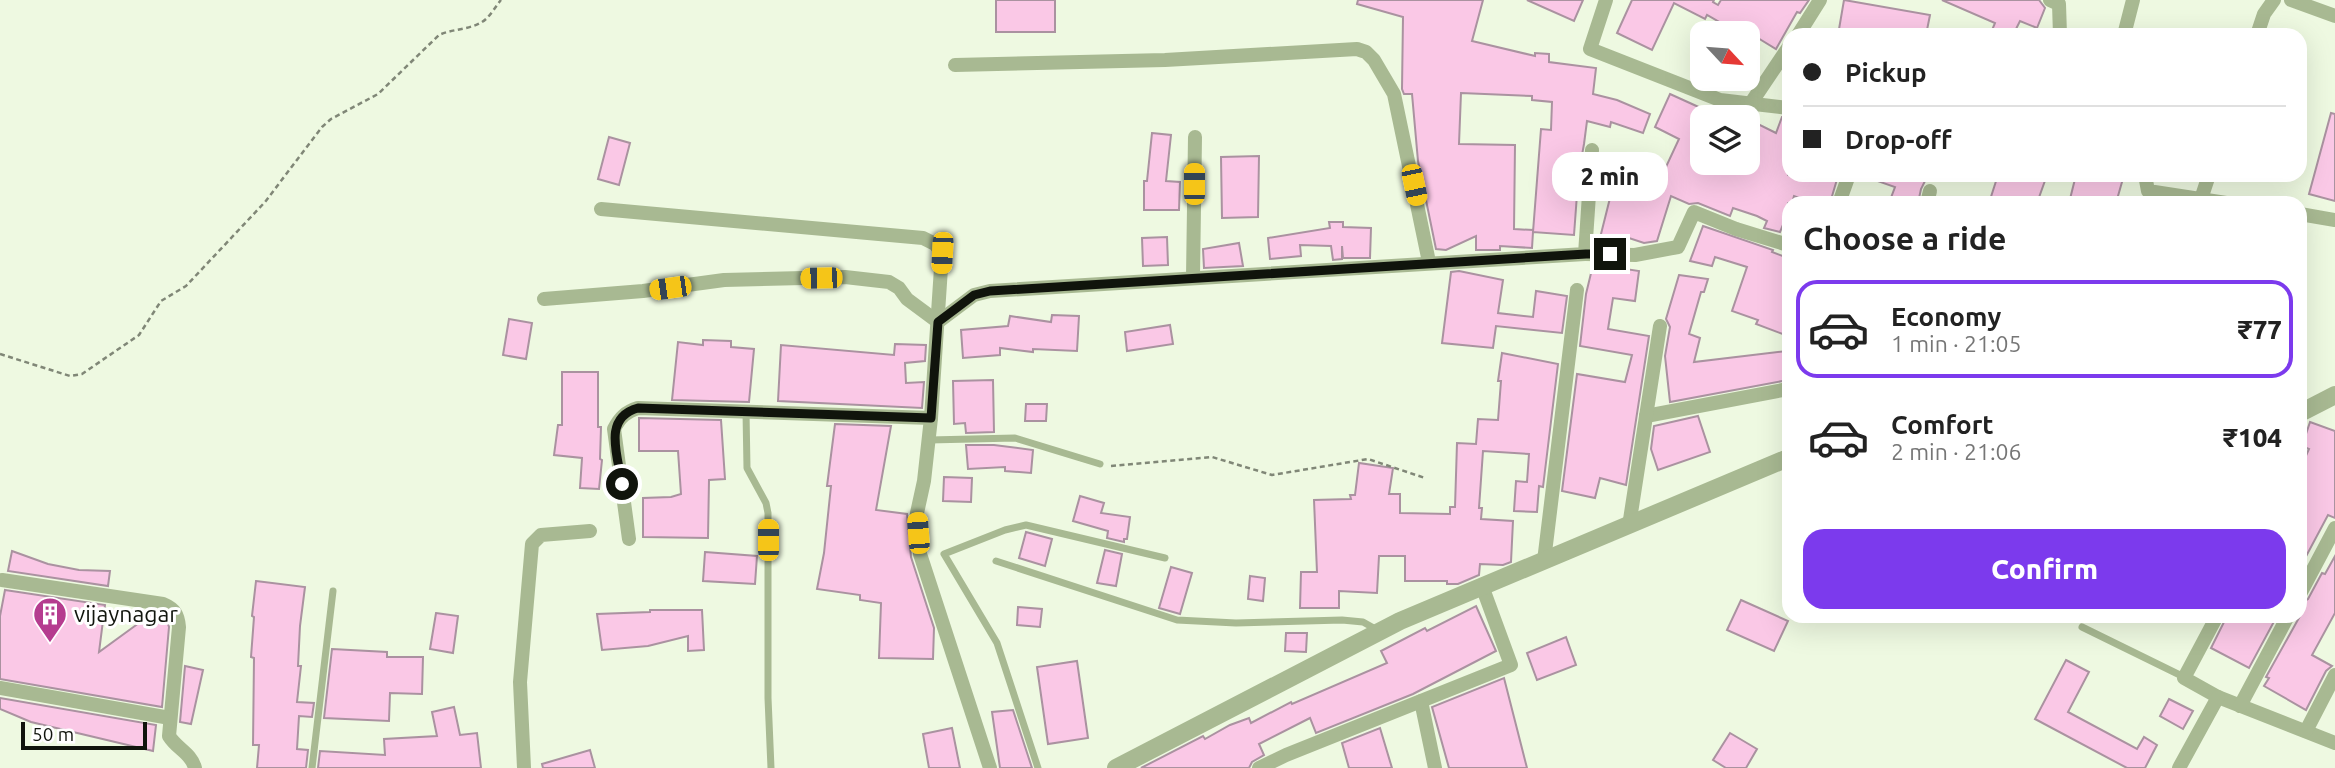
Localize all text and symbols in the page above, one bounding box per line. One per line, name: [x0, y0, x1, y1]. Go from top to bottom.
north arrow: [1690, 21, 1760, 91]
map controls: [1690, 21, 1760, 175]
text: Pickup: [1845, 58, 1927, 87]
button: layers: [1690, 105, 1760, 175]
text: Drop-off: [1845, 125, 1952, 154]
callout: 2 min: [1552, 152, 1668, 202]
car: [1400, 162, 1429, 208]
car: [1184, 163, 1205, 205]
text: 2 min: [1581, 164, 1639, 189]
text: Choose a ride: [1803, 220, 2006, 256]
car: [931, 231, 954, 275]
route end: [1594, 238, 1626, 270]
car: [800, 267, 843, 289]
car: [648, 275, 693, 301]
icon: car: [1807, 298, 1870, 361]
text: Economy: [1891, 302, 2001, 331]
text: ₹77: [2238, 315, 2282, 344]
text: 1 min · 21:05: [1891, 331, 2022, 356]
icon: car: [1807, 406, 1870, 469]
text: Comfort: [1891, 410, 1994, 439]
text: ₹104: [2223, 423, 2282, 452]
text: 2 min · 21:06: [1891, 439, 2022, 464]
route start: [606, 468, 638, 500]
car: [907, 511, 930, 555]
car: [758, 519, 779, 561]
button: Confirm: [1803, 529, 2286, 609]
building icon: vijaynagar: [31, 595, 69, 644]
place label: vijaynagar: [74, 601, 178, 626]
scale bar: [21, 719, 147, 751]
text: 50 m: [32, 723, 74, 745]

